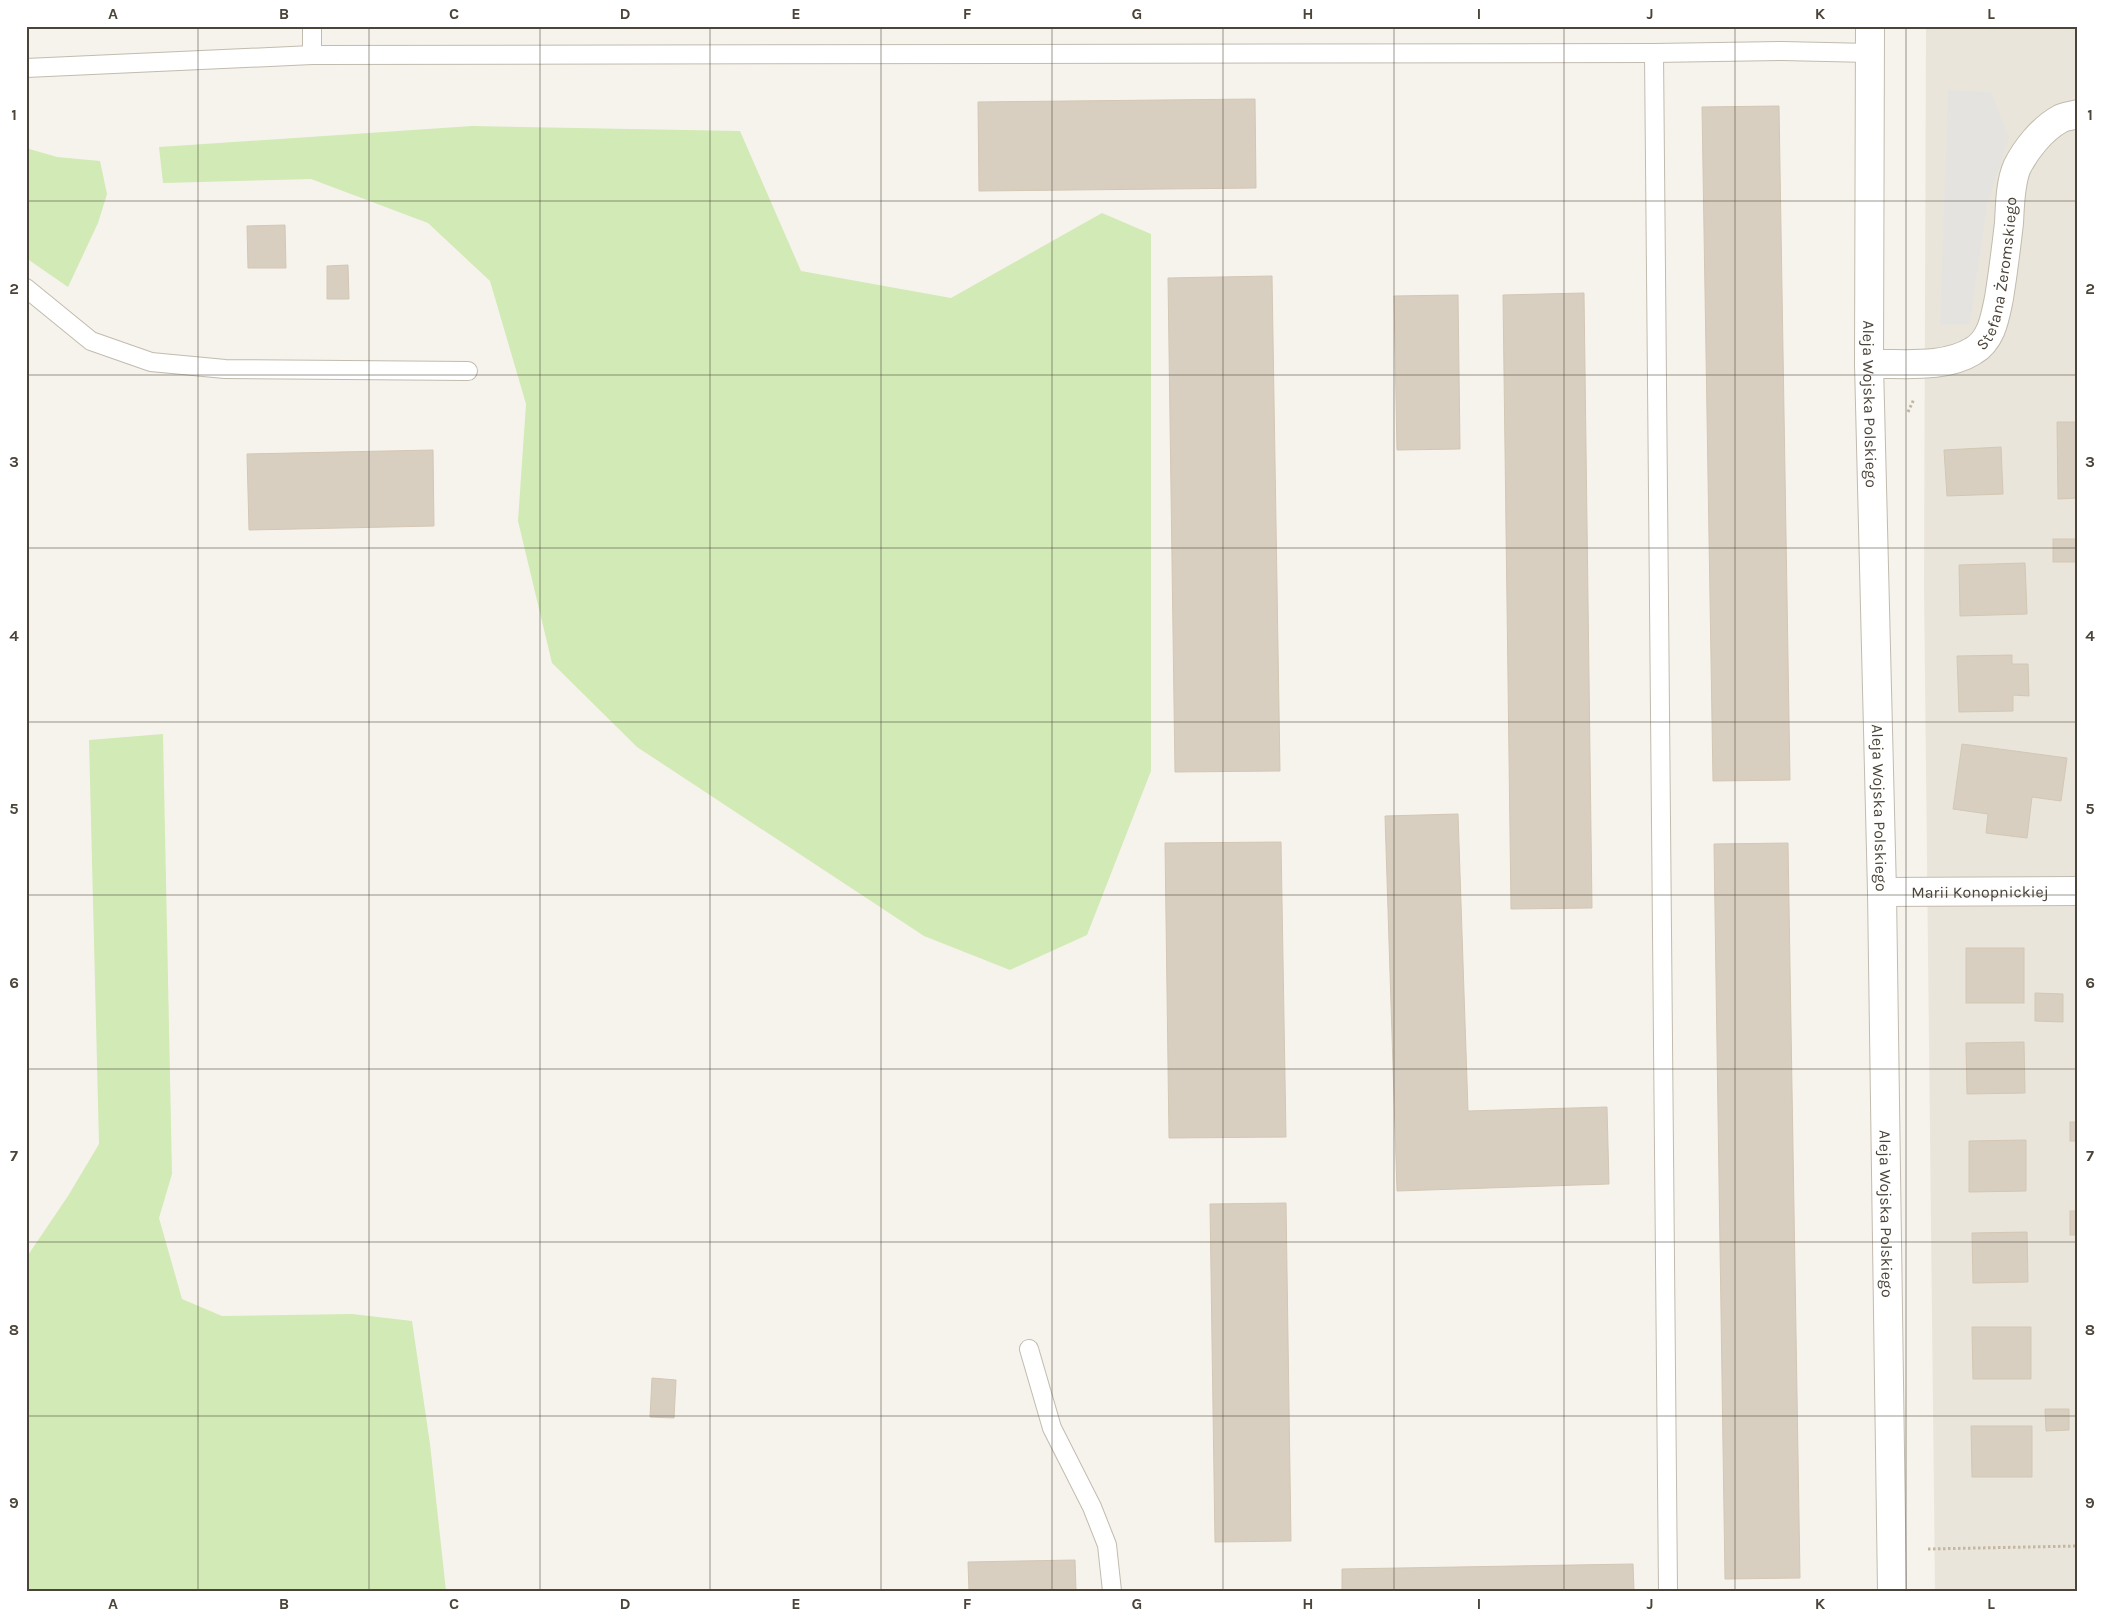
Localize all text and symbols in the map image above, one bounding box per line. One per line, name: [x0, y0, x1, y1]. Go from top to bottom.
text: A: [108, 4, 118, 23]
text: B: [279, 4, 289, 23]
text: C: [449, 4, 459, 23]
text: D: [620, 4, 631, 23]
text: E: [791, 4, 801, 23]
text: F: [963, 4, 972, 23]
text: G: [1132, 4, 1142, 23]
text: H: [1302, 4, 1314, 23]
text: I: [1477, 4, 1481, 23]
text: J: [1646, 4, 1654, 23]
text: K: [1815, 4, 1826, 23]
text: L: [1987, 4, 1995, 23]
text: 1: [11, 105, 17, 124]
text: 1: [2087, 105, 2093, 124]
street label: Stefana Żeromskiego: [1972, 196, 2020, 354]
text: 2: [9, 279, 19, 298]
text: 2: [2085, 279, 2095, 298]
street label: Aleja Wojska Polskiego: [1859, 320, 1882, 488]
text: 3: [9, 452, 19, 471]
text: 3: [2085, 452, 2095, 471]
text: 4: [9, 626, 19, 645]
text: 4: [2085, 626, 2095, 645]
street label: Aleja Wojska Polskiego: [1868, 724, 1891, 892]
text: 5: [9, 799, 19, 818]
text: 5: [2085, 799, 2095, 818]
street label: Marii Konopnickiej: [1911, 882, 2049, 901]
text: 6: [9, 973, 19, 992]
text: 6: [2085, 973, 2095, 992]
street label: Aleja Wojska Polskiego: [1876, 1130, 1897, 1298]
text: 7: [10, 1146, 18, 1165]
text: 7: [2086, 1146, 2094, 1165]
text: 8: [9, 1320, 19, 1339]
text: 8: [2085, 1320, 2095, 1339]
text: 9: [9, 1493, 19, 1512]
text: 9: [2085, 1493, 2095, 1512]
text: A: [108, 1594, 118, 1613]
text: B: [279, 1594, 289, 1613]
text: C: [449, 1594, 459, 1613]
text: D: [620, 1594, 631, 1613]
text: E: [791, 1594, 801, 1613]
text: F: [963, 1594, 972, 1613]
text: G: [1132, 1594, 1142, 1613]
text: H: [1302, 1594, 1314, 1613]
text: I: [1477, 1594, 1481, 1613]
text: J: [1646, 1594, 1654, 1613]
text: K: [1815, 1594, 1826, 1613]
text: L: [1987, 1594, 1995, 1613]

